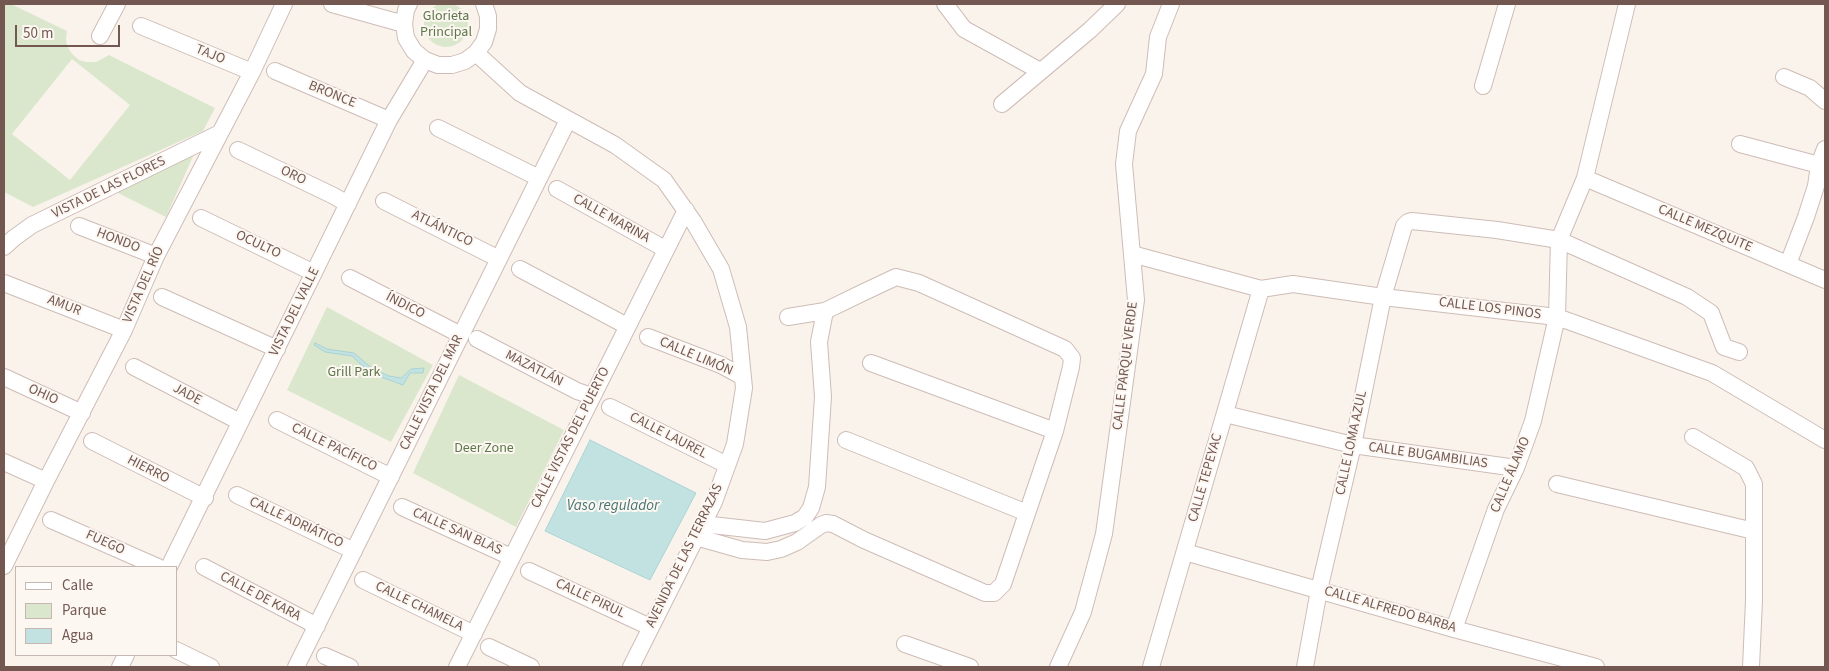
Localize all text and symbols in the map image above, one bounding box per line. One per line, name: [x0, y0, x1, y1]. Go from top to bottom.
park label: Glorieta Principal: [420, 9, 472, 41]
scale bar: [18, 15, 122, 47]
text: 50 m: [23, 23, 53, 44]
street label: TAJO: [193, 41, 227, 69]
street label: BRONCE: [306, 78, 358, 112]
street label: VISTA DE LAS FLORES: [49, 153, 169, 223]
street label: ORO: [277, 163, 309, 189]
street label: CALLE MARINA: [570, 191, 652, 247]
street label: CALLE MEZQUITE: [1655, 202, 1755, 256]
street label: ATLÁNTICO: [409, 207, 475, 251]
street label: HONDO: [94, 225, 142, 257]
street label: OCULTO: [233, 227, 283, 263]
street label: VISTA DEL RÍO: [120, 244, 168, 326]
street label: VISTA DEL VALLE: [266, 265, 324, 359]
street label: ÍNDICO: [383, 289, 427, 323]
street label: AMUR: [45, 292, 83, 320]
street label: CALLE LOS PINOS: [1438, 294, 1542, 324]
street label: CALLE PARQUE VERDE: [1110, 301, 1142, 431]
street label: CALLE VISTA DEL MAR: [397, 333, 467, 453]
street label: CALLE LIMÓN: [657, 334, 735, 380]
street label: MAZATLÁN: [502, 347, 566, 391]
street label: CALLE VISTAS DEL PUERTO: [528, 364, 614, 512]
park label: Grill Park: [327, 365, 381, 381]
street label: JADE: [170, 380, 204, 410]
street label: OHIO: [25, 381, 61, 409]
street label: CALLE LOMA AZUL: [1333, 389, 1371, 497]
street label: CALLE LAUREL: [626, 409, 710, 463]
street label: CALLE PACÍFICO: [288, 420, 380, 476]
street label: CALLE TEPEYAC: [1185, 432, 1227, 524]
street label: CALLE ÁLAMO: [1487, 434, 1535, 516]
street label: CALLE BUGAMBILIAS: [1367, 439, 1489, 473]
park label: Deer Zone: [454, 441, 514, 457]
street label: HIERRO: [124, 452, 172, 488]
street label: AVENIDA DE LAS TERRAZAS: [643, 481, 727, 631]
street label: CALLE ADRIÁTICO: [246, 494, 346, 552]
water label: Vaso regulador: [567, 498, 659, 516]
street label: CALLE SAN BLAS: [410, 505, 504, 559]
street label: FUEGO: [83, 527, 127, 559]
legend: [15, 566, 178, 656]
street label: CALLE DE KARA: [217, 569, 303, 625]
text: Calle: [62, 575, 93, 596]
street label: CALLE PIRUL: [553, 576, 627, 622]
street label: CALLE CHAMELA: [372, 578, 466, 636]
street label: CALLE ALFREDO BARBA: [1322, 583, 1458, 637]
text: Parque: [62, 600, 106, 621]
text: Agua: [62, 625, 93, 646]

